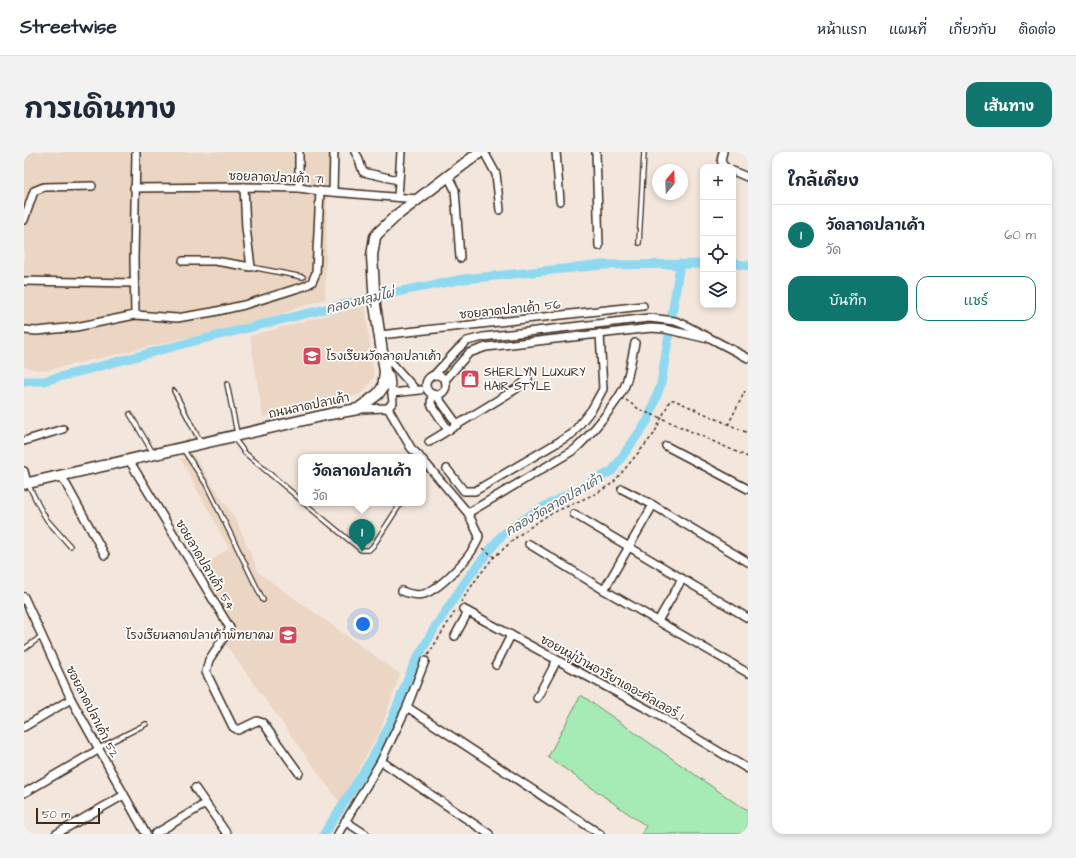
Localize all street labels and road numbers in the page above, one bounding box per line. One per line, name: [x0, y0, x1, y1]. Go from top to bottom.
street label: ซอยลาดปลาเค้า 71: [228, 168, 324, 188]
street label: ซอยลาดปลาเค้า 56: [458, 296, 562, 324]
street label: ถนนลาดปลาเค้า: [267, 389, 351, 423]
street label: ซอยลาดปลาเค้า 54: [171, 517, 239, 613]
street label: ซอยหมู่บ้านอารียาเดอะคัลเลอร์ 1: [537, 631, 687, 725]
street label: ซอยลาดปลาเค้า 52: [61, 663, 123, 761]

